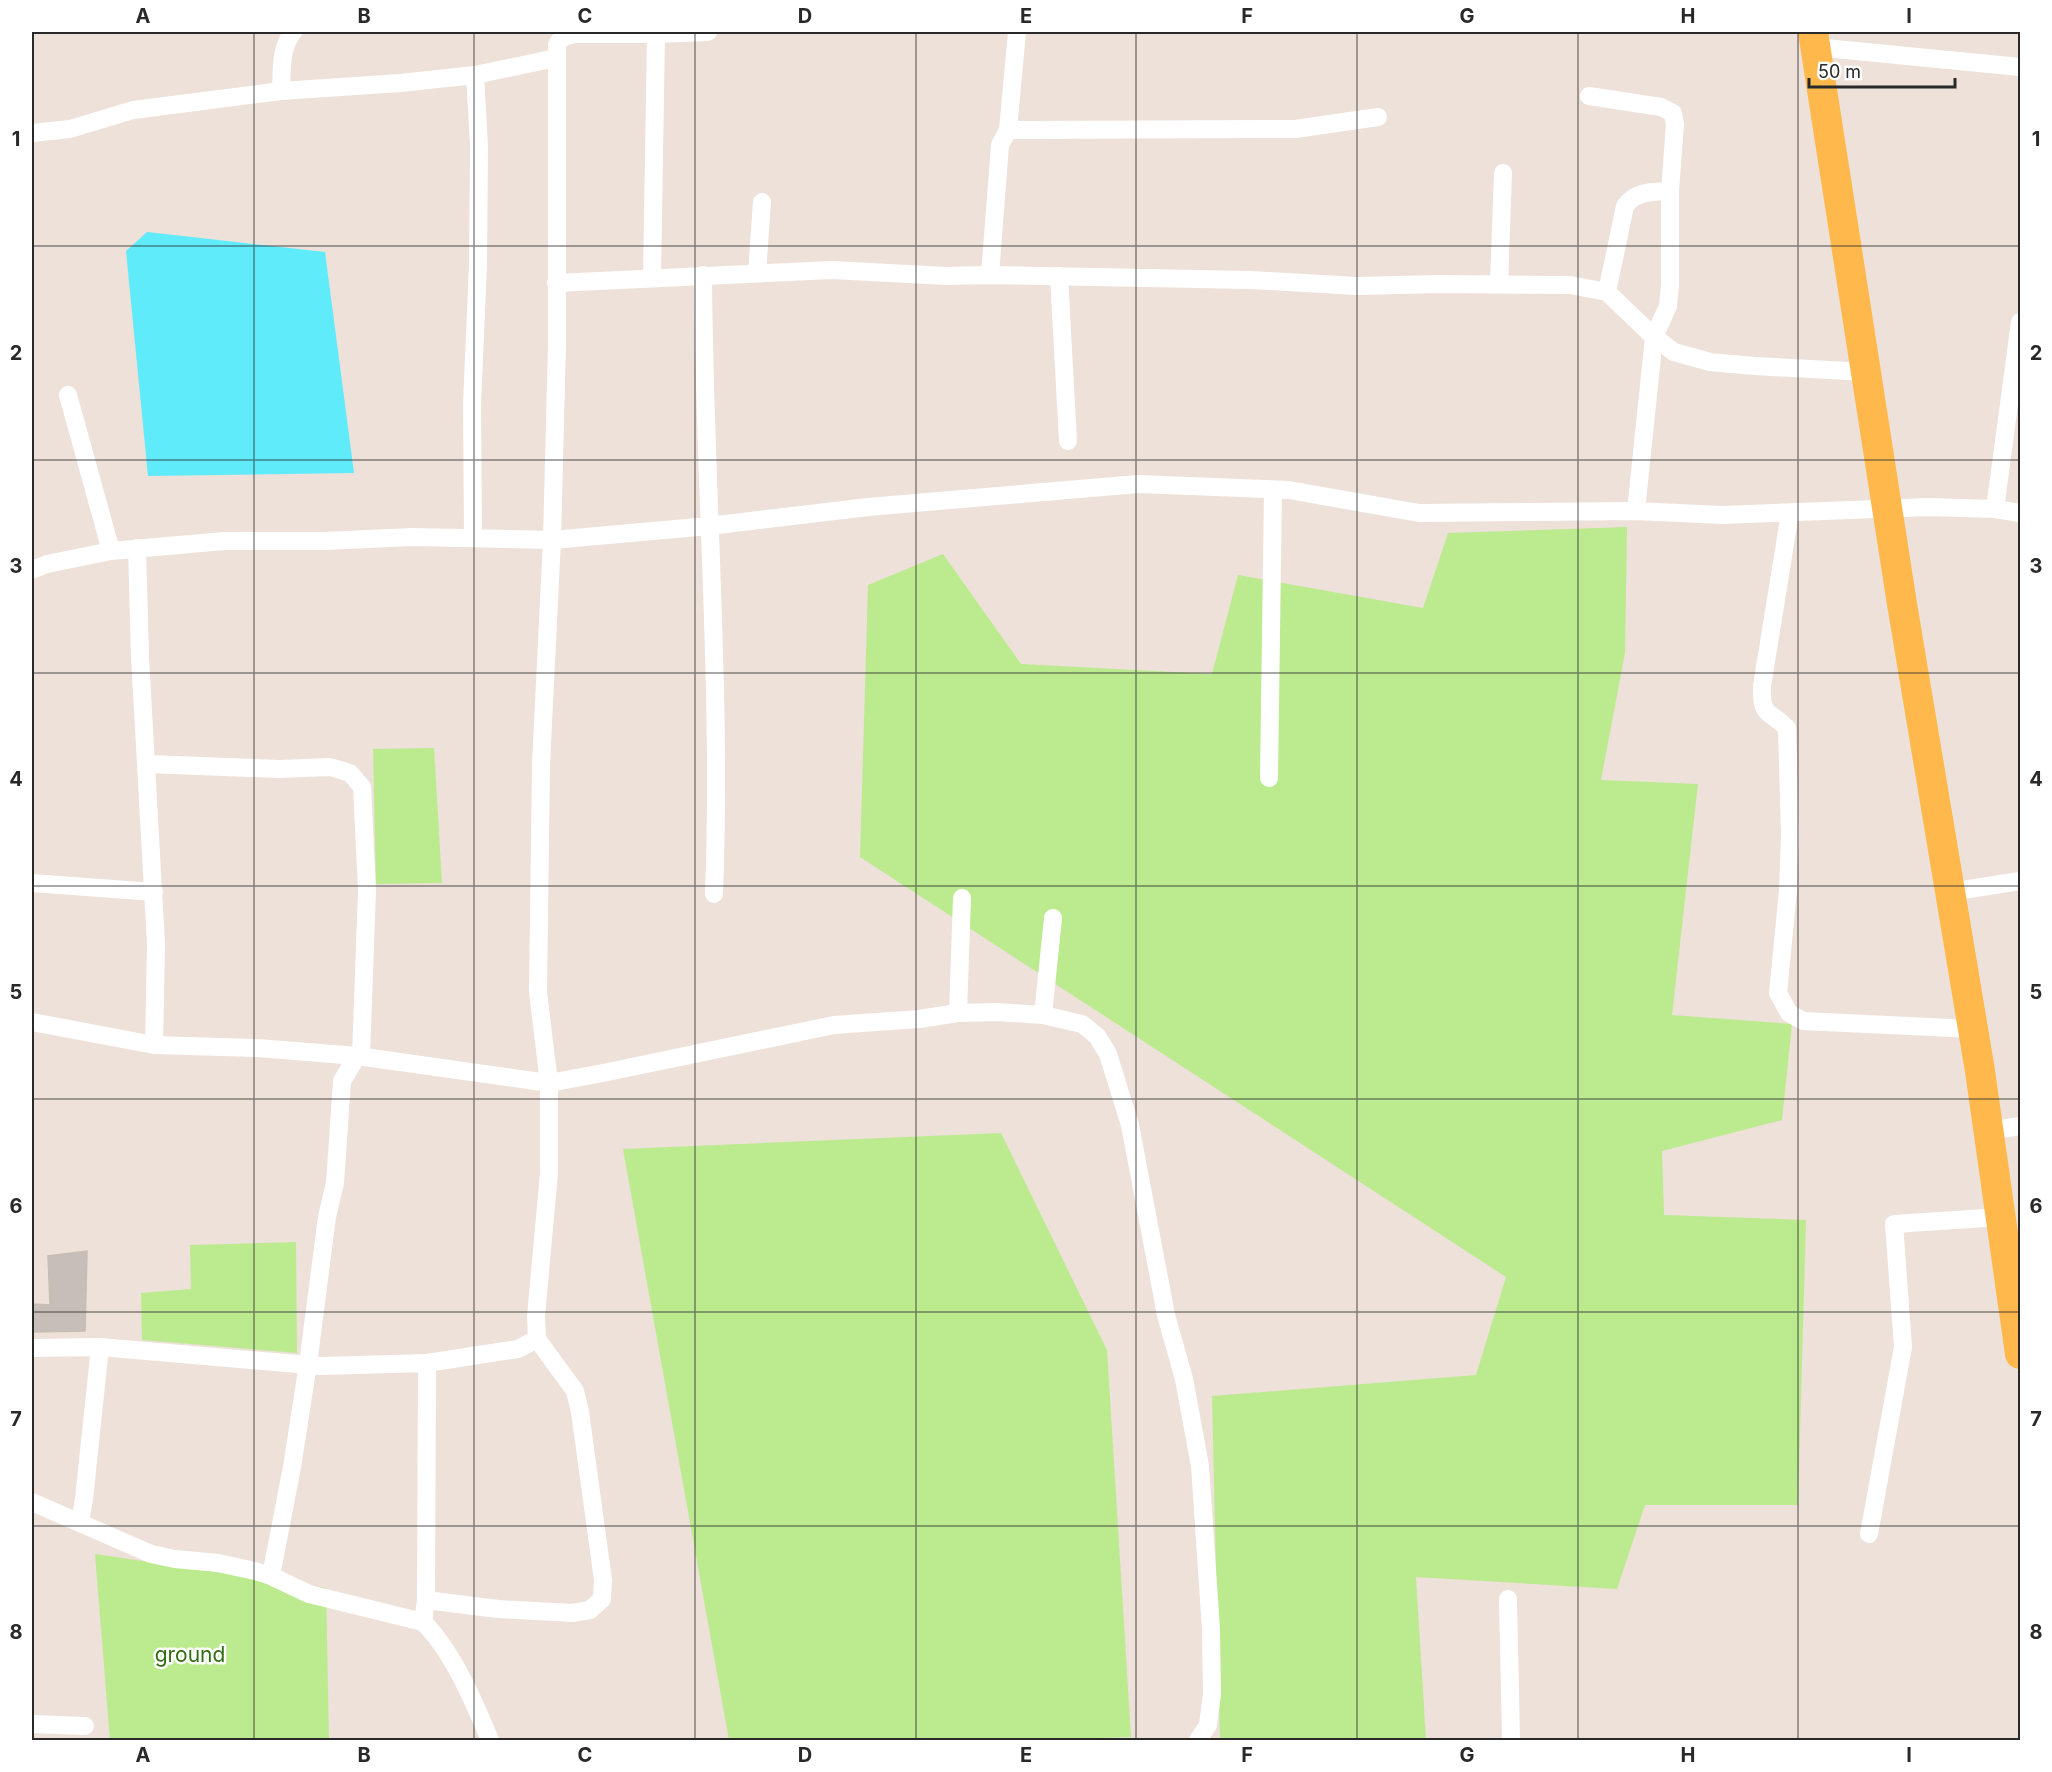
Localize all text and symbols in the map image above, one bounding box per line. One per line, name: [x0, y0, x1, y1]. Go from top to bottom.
text: A: [136, 4, 151, 28]
text: B: [357, 4, 371, 28]
text: C: [578, 4, 592, 28]
text: D: [798, 4, 812, 28]
text: E: [1020, 4, 1032, 28]
text: F: [1241, 4, 1253, 28]
text: G: [1459, 4, 1475, 28]
text: H: [1681, 4, 1695, 28]
text: I: [1906, 4, 1912, 28]
scale bar: [1809, 51, 1954, 89]
text: 50 m: [1818, 61, 1861, 82]
text: 1: [12, 127, 20, 151]
text: 1: [2032, 127, 2040, 151]
text: 2: [10, 341, 22, 365]
text: 2: [2030, 341, 2042, 365]
text: 3: [10, 554, 22, 578]
text: 3: [2030, 554, 2042, 578]
text: 4: [9, 767, 23, 791]
text: 4: [2029, 767, 2043, 791]
text: 5: [10, 980, 22, 1004]
text: 5: [2030, 980, 2042, 1004]
text: 6: [10, 1194, 23, 1218]
text: 6: [2030, 1194, 2043, 1218]
text: 7: [10, 1407, 22, 1431]
text: 7: [2030, 1407, 2042, 1431]
text: 8: [9, 1620, 23, 1644]
text: 8: [2029, 1620, 2043, 1644]
park label: ground: [155, 1642, 225, 1667]
text: A: [136, 1743, 151, 1767]
text: B: [357, 1743, 371, 1767]
text: C: [578, 1743, 592, 1767]
text: D: [798, 1743, 812, 1767]
text: E: [1020, 1743, 1032, 1767]
text: F: [1241, 1743, 1253, 1767]
text: G: [1459, 1743, 1475, 1767]
text: H: [1681, 1743, 1695, 1767]
text: I: [1906, 1743, 1912, 1767]

